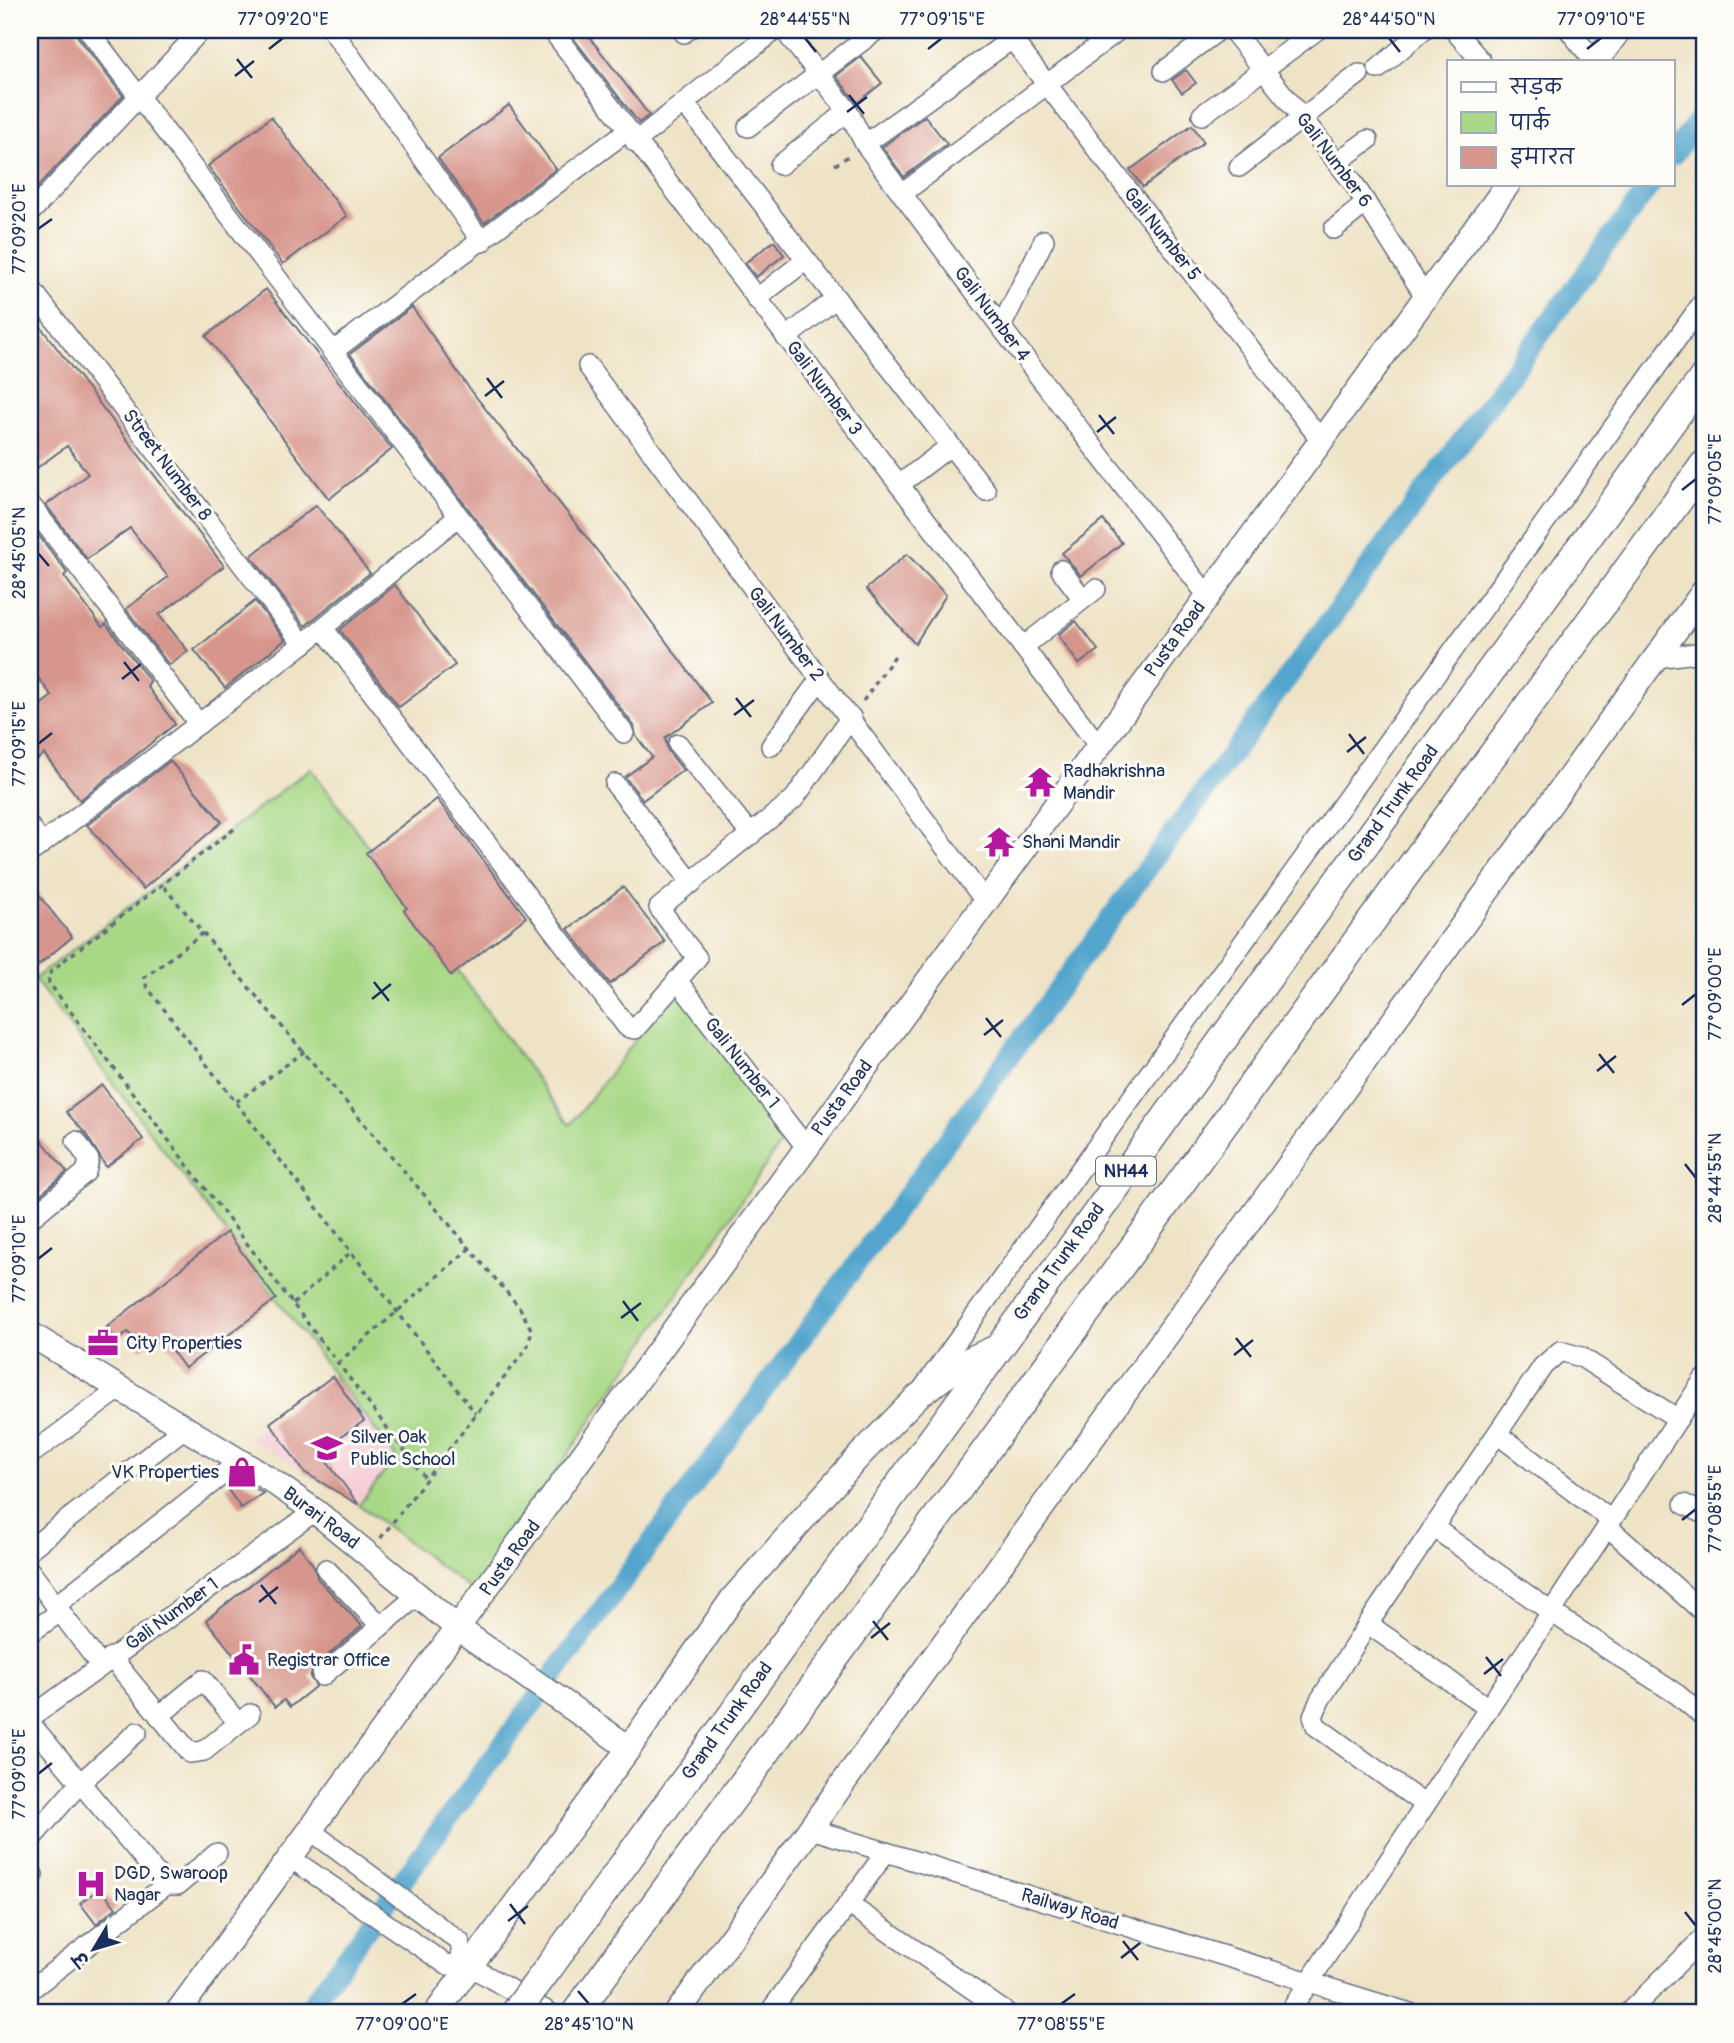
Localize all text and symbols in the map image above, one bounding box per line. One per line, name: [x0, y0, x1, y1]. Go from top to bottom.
text: 77°09'20"E: [237, 8, 329, 31]
text: 28°44'55"N: [760, 8, 850, 31]
text: 77°09'15"E: [899, 8, 985, 31]
text: 28°44'50"N: [1343, 8, 1436, 31]
text: 77°09'10"E: [1557, 8, 1645, 31]
legend: [1447, 60, 1674, 186]
text: सड़क: [1509, 74, 1563, 101]
text: पार्क: [1509, 106, 1551, 137]
street label: Gali Number 6: [1290, 108, 1378, 212]
text: इमारत: [1510, 144, 1576, 171]
street label: Gali Number 5: [1118, 182, 1206, 286]
text: 77°09'20"E: [8, 183, 31, 275]
street label: Gali Number 4: [948, 262, 1036, 366]
street label: Gali Number 3: [781, 336, 867, 440]
street label: Street Number 8: [117, 404, 217, 526]
text: 77°09'05"E: [1704, 434, 1727, 524]
text: 28°45'05"N: [8, 507, 31, 599]
street label: Gali Number 2: [743, 582, 829, 686]
street label: Pusta Road: [1139, 596, 1211, 682]
text: 77°09'15"E: [8, 701, 31, 787]
street label: Grand Trunk Road: [1342, 740, 1444, 868]
place label: Radhakrishna Mandir: [1063, 759, 1165, 805]
temple icon: Radhakrishna Mandir: [1023, 765, 1057, 799]
temple icon: Shani Mandir: [982, 825, 1016, 859]
place label: Shani Mandir: [1022, 830, 1121, 854]
text: 77°09'00"E: [1704, 947, 1727, 1041]
street label: Gali Number 1: [699, 1013, 785, 1113]
street label: Pusta Road: [806, 1055, 878, 1141]
text: 28°44'55"N: [1704, 1133, 1727, 1223]
road number: NH44: [1096, 1156, 1156, 1186]
street label: Grand Trunk Road: [1008, 1198, 1110, 1326]
text: 77°09'10"E: [8, 1215, 31, 1303]
office icon: City Properties: [86, 1326, 120, 1360]
place label: City Properties: [126, 1331, 242, 1355]
place label: Silver Oak Public School: [350, 1425, 456, 1471]
school or university icon: Silver Oak Public School: [310, 1431, 344, 1465]
shop icon: VK Properties: [225, 1455, 259, 1489]
place label: VK Properties: [111, 1460, 219, 1484]
text: 77°08'55"E: [1704, 1465, 1727, 1553]
street label: Burari Road: [278, 1481, 364, 1555]
street label: Pusta Road: [474, 1515, 546, 1601]
street label: Gali Number 1: [121, 1572, 223, 1656]
public building icon: Registrar Office: [227, 1643, 261, 1677]
place label: Registrar Office: [267, 1648, 391, 1672]
street label: Grand Trunk Road: [676, 1657, 778, 1785]
text: 77°09'05"E: [8, 1729, 31, 1819]
place label: DGD, Swaroop Nagar: [114, 1861, 228, 1907]
hospital icon: DGD, Swaroop Nagar: [74, 1867, 108, 1901]
text: 28°45'00"N: [1704, 1879, 1727, 1973]
street label: Railway Road: [1018, 1883, 1122, 1935]
north arrow: [60, 1913, 130, 1983]
text: उ: [67, 1945, 96, 1973]
text: 77°09'00"E: [355, 2013, 449, 2036]
text: 28°45'10"N: [544, 2013, 634, 2036]
text: 77°08'55"E: [1017, 2013, 1105, 2036]

